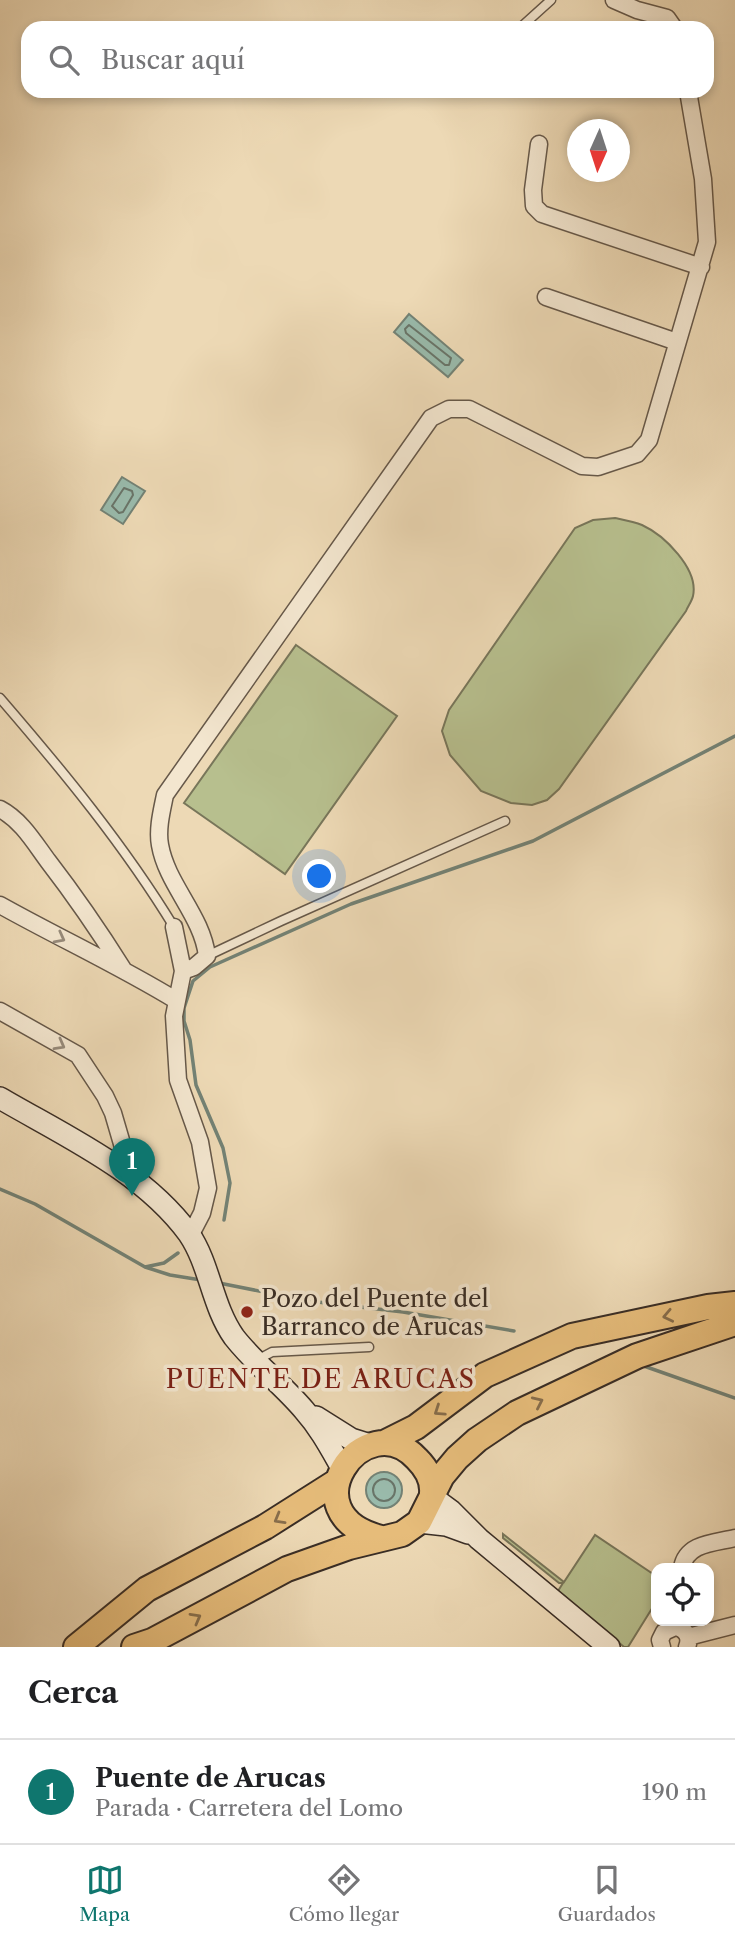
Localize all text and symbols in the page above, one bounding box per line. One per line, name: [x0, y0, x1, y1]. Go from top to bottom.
search box: [21, 21, 714, 98]
icon: search: [45, 41, 83, 79]
text: Buscar aquí: [101, 44, 245, 76]
north arrow: [567, 119, 630, 182]
your location: [302, 859, 336, 893]
one-way arrow: [53, 930, 65, 943]
one-way arrow: [52, 1037, 65, 1050]
pin: 1: [109, 1138, 155, 1196]
place label: Pozo del Puente del Barranco de Arucas: [261, 1284, 489, 1341]
marker: Pozo del Puente del Barranco de Arucas: [239, 1304, 255, 1320]
one-way arrow: [662, 1307, 674, 1322]
district label: PUENTE DE ARUCAS: [166, 1363, 476, 1395]
one-way arrow: [531, 1397, 544, 1411]
one-way arrow: [434, 1403, 447, 1416]
one-way arrow: [274, 1510, 287, 1523]
map controls: [651, 1563, 714, 1626]
button: locate: [651, 1563, 714, 1626]
one-way arrow: [188, 1612, 201, 1626]
text: Cerca: [28, 1674, 118, 1711]
text: Puente de Arucas: [95, 1762, 326, 1794]
text: 1: [46, 1778, 56, 1806]
text: 190 m: [642, 1778, 707, 1806]
text: Parada · Carretera del Lomo: [95, 1794, 403, 1822]
tab: Mapa: [79, 1861, 130, 1926]
tab: Cómo llegar: [289, 1861, 399, 1926]
tab: Guardados: [558, 1861, 656, 1926]

